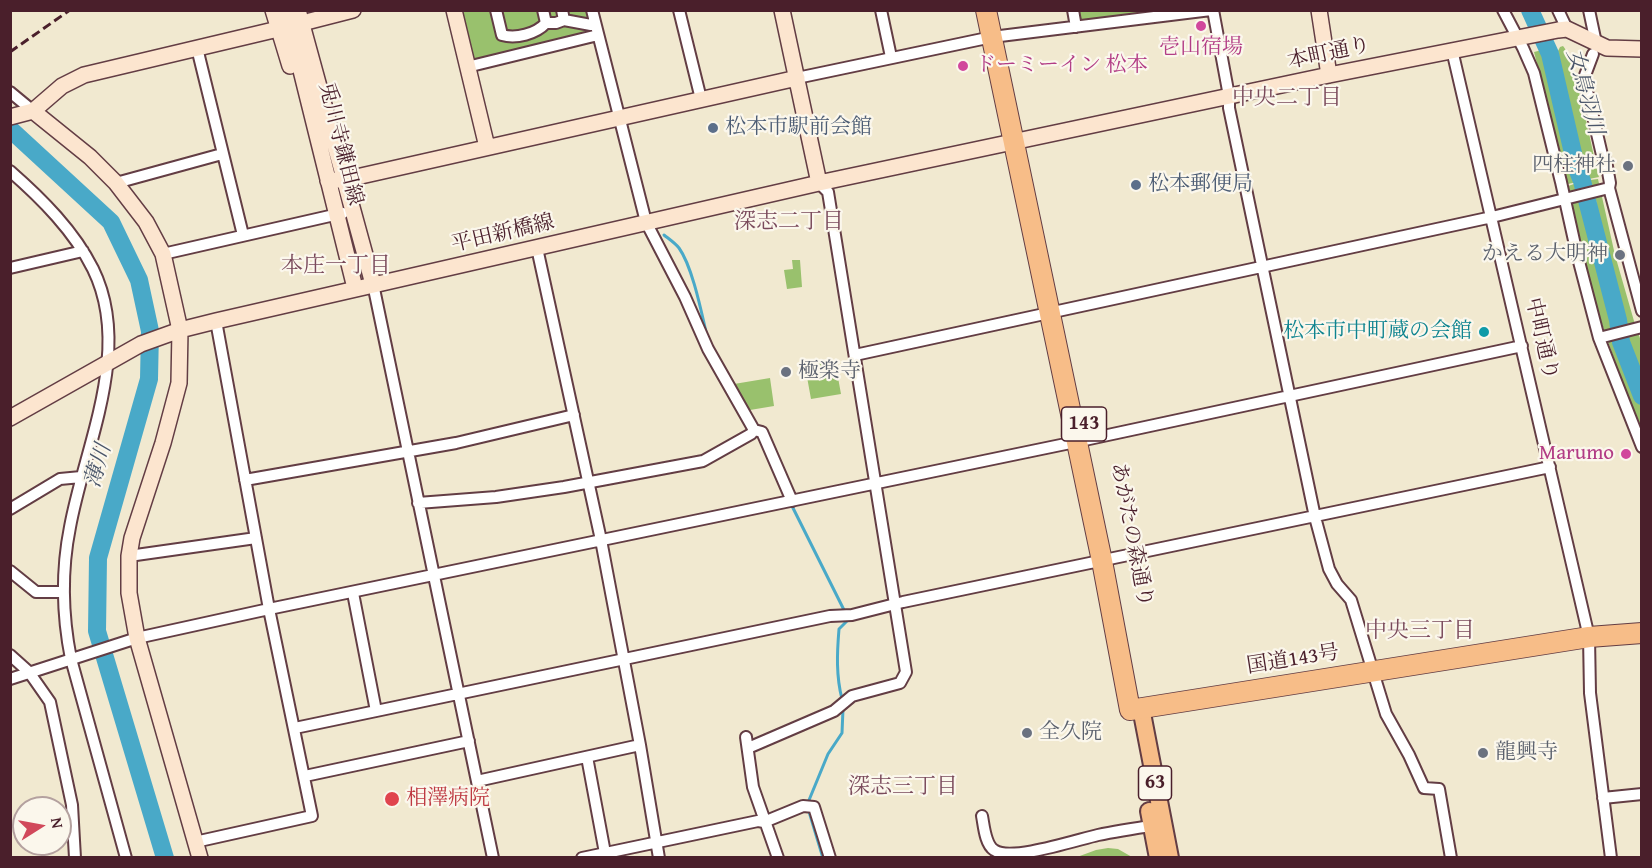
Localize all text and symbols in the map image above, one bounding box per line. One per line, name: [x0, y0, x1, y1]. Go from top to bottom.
marker: 壱山宿場: [1194, 19, 1208, 33]
street label: 本町通り: [1285, 33, 1373, 75]
place label: 壱山宿場: [1159, 35, 1243, 61]
water label: 女鳥羽川: [1560, 46, 1608, 138]
place label: ドーミーイン 松本: [975, 53, 1148, 79]
marker: ドーミーイン 松本: [956, 59, 970, 73]
street label: 兎川寺鎌田線: [313, 80, 367, 208]
district label: 中央二丁目: [1232, 85, 1342, 111]
place label: 松本市駅前会館: [725, 115, 872, 141]
marker: 松本市駅前会館: [706, 121, 720, 135]
place label: 四柱神社: [1532, 153, 1616, 179]
marker: 四柱神社: [1621, 159, 1635, 173]
place label: 松本郵便局: [1148, 172, 1253, 198]
marker: 松本郵便局: [1129, 178, 1143, 192]
district label: 深志二丁目: [734, 209, 844, 235]
street label: 平田新橋線: [449, 210, 557, 258]
place label: かえる大明神: [1482, 242, 1608, 268]
marker: かえる大明神: [1613, 248, 1627, 262]
district label: 本庄一丁目: [281, 253, 391, 279]
street label: 中町通り: [1519, 295, 1563, 383]
place label: 松本市中町蔵の会館: [1283, 319, 1472, 345]
marker: 松本市中町蔵の会館: [1477, 325, 1491, 339]
place label: 極楽寺: [798, 359, 861, 385]
marker: 極楽寺: [779, 365, 793, 379]
road number: 143: [1062, 407, 1106, 441]
water label: 薄川: [80, 441, 118, 491]
place label: Marumo: [1539, 441, 1614, 467]
marker: Marumo: [1619, 447, 1633, 461]
street label: あがたの森通り: [1105, 460, 1157, 610]
district label: 中央三丁目: [1365, 618, 1475, 644]
street label: 国道143号: [1245, 640, 1341, 680]
place label: 全久院: [1039, 720, 1102, 746]
marker: 全久院: [1020, 726, 1034, 740]
place label: 龍興寺: [1495, 740, 1558, 766]
marker: 龍興寺: [1476, 746, 1490, 760]
road number: 63: [1138, 766, 1172, 800]
district label: 深志三丁目: [848, 774, 958, 800]
place label: 相澤病院: [406, 786, 490, 812]
marker: 相澤病院: [383, 790, 401, 808]
north arrow: [12, 796, 72, 856]
text: N: [45, 815, 71, 830]

